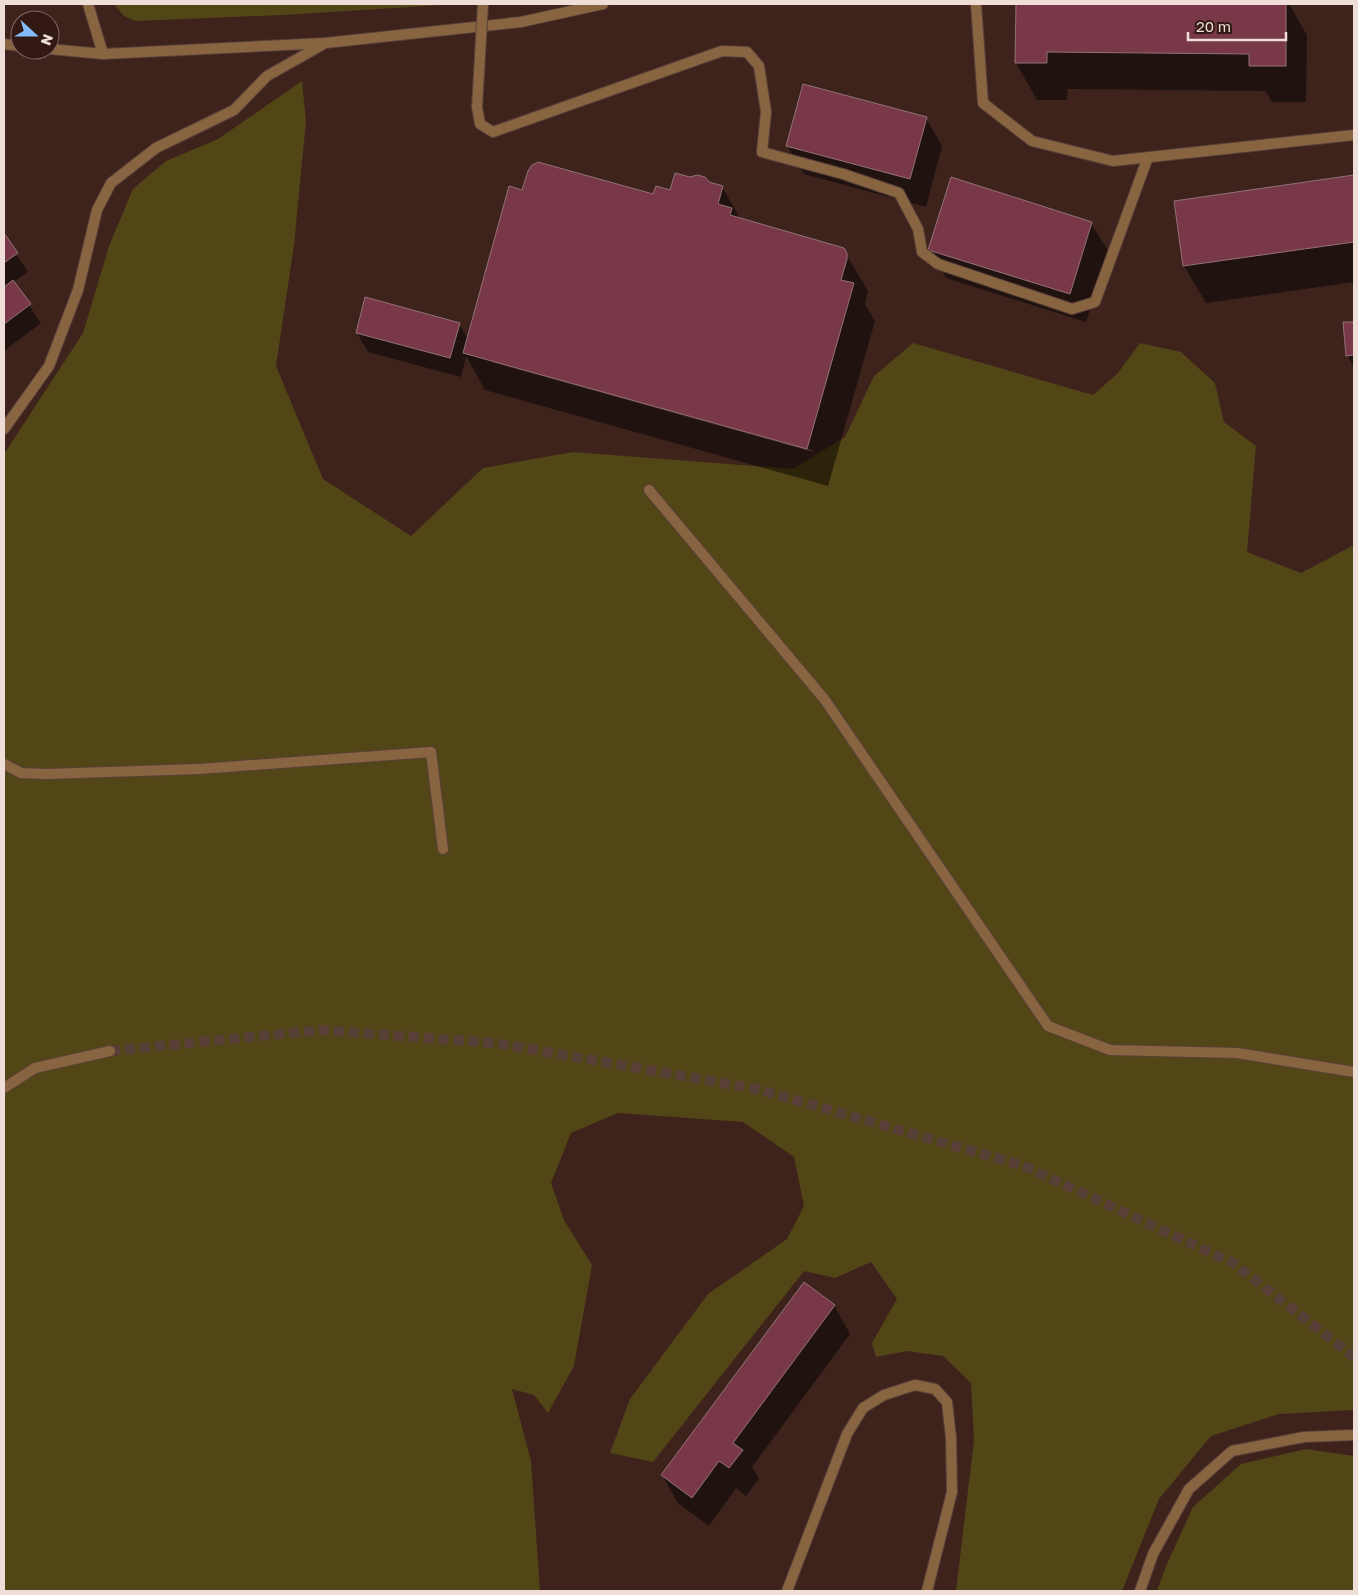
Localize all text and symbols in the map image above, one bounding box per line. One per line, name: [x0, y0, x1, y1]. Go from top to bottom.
north arrow: [10, 10, 60, 60]
scale bar: [1188, 10, 1286, 42]
text: 20 m: [1196, 17, 1231, 35]
text: N: [38, 32, 57, 48]

